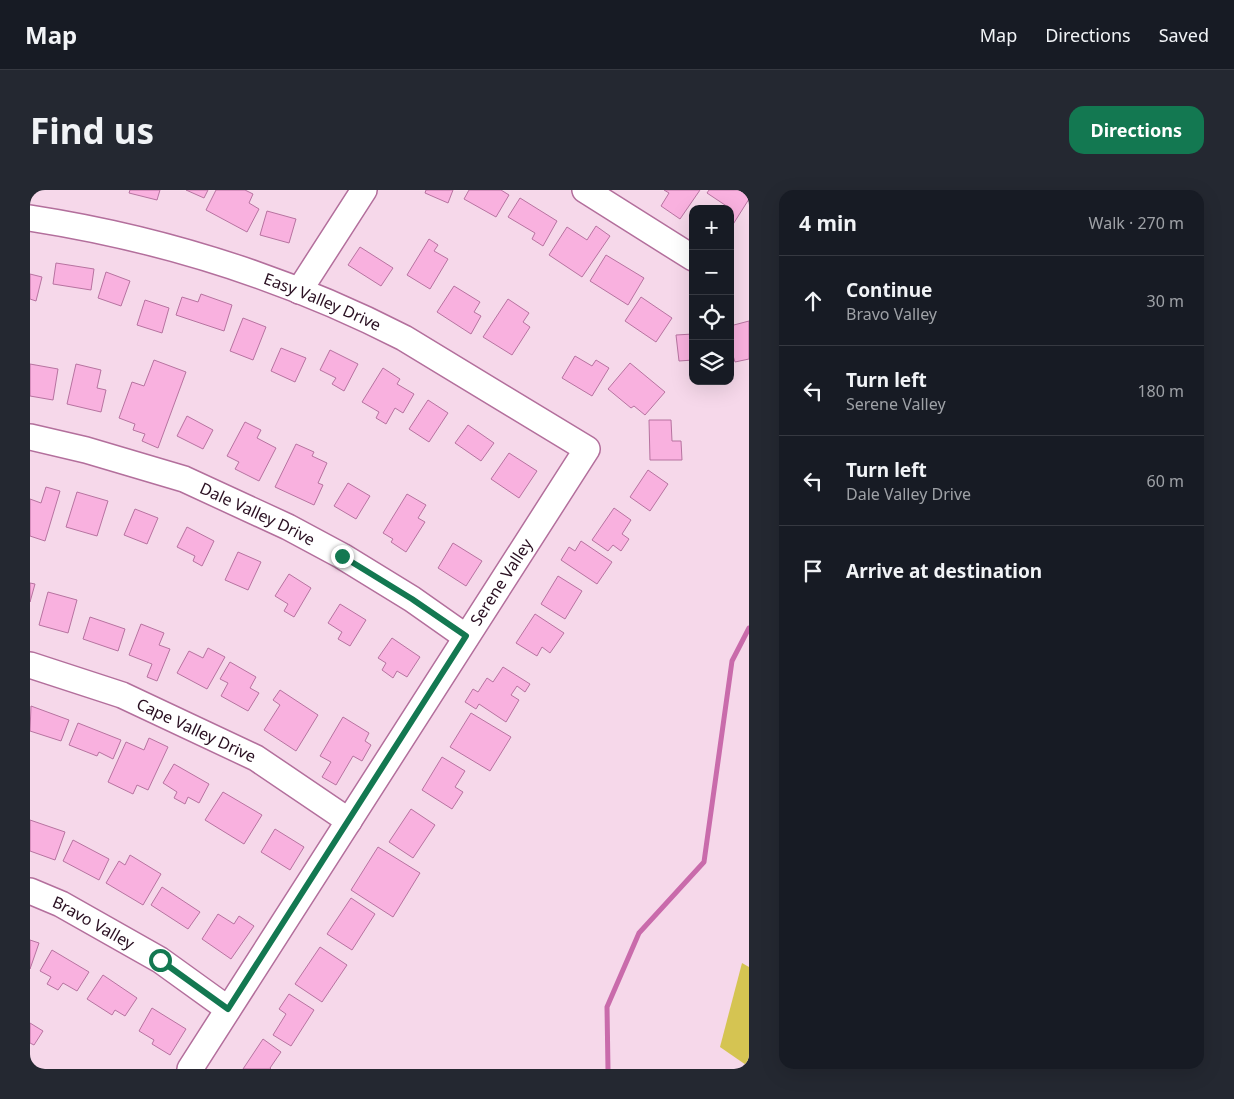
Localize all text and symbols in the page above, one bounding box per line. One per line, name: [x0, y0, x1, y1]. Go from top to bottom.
text: Map: [25, 18, 77, 51]
text: Map: [980, 23, 1017, 47]
text: Directions: [1045, 23, 1131, 47]
text: Saved: [1159, 23, 1209, 47]
button: Directions: [1069, 106, 1204, 154]
text: Find us: [30, 107, 154, 154]
map controls: [689, 205, 734, 385]
button: +: [689, 205, 734, 250]
text: 4 min: [799, 209, 857, 237]
text: Walk · 270 m: [1089, 212, 1184, 234]
button: −: [689, 250, 734, 295]
street label: Easy Valley Drive: [261, 267, 385, 336]
text: Continue: [846, 277, 932, 303]
icon: ahead: [799, 287, 827, 315]
text: 30 m: [1147, 290, 1184, 312]
button: locate: [689, 295, 734, 340]
text: Bravo Valley: [846, 303, 937, 325]
button: layers: [689, 340, 734, 385]
text: Turn left: [846, 367, 927, 393]
icon: left: [799, 377, 827, 405]
text: 180 m: [1137, 380, 1184, 402]
text: Serene Valley: [846, 393, 946, 415]
text: Turn left: [846, 457, 927, 483]
icon: left: [799, 467, 827, 495]
text: 60 m: [1147, 470, 1184, 492]
street label: Dale Valley Drive: [196, 477, 319, 551]
text: Dale Valley Drive: [846, 483, 971, 505]
street label: Serene Valley: [465, 534, 538, 630]
route end: [331, 545, 354, 568]
icon: arrive: [799, 557, 827, 585]
text: Arrive at destination: [846, 558, 1042, 584]
street label: Cape Valley Drive: [133, 693, 260, 767]
street label: Bravo Valley: [49, 891, 139, 955]
route start: [149, 949, 172, 972]

